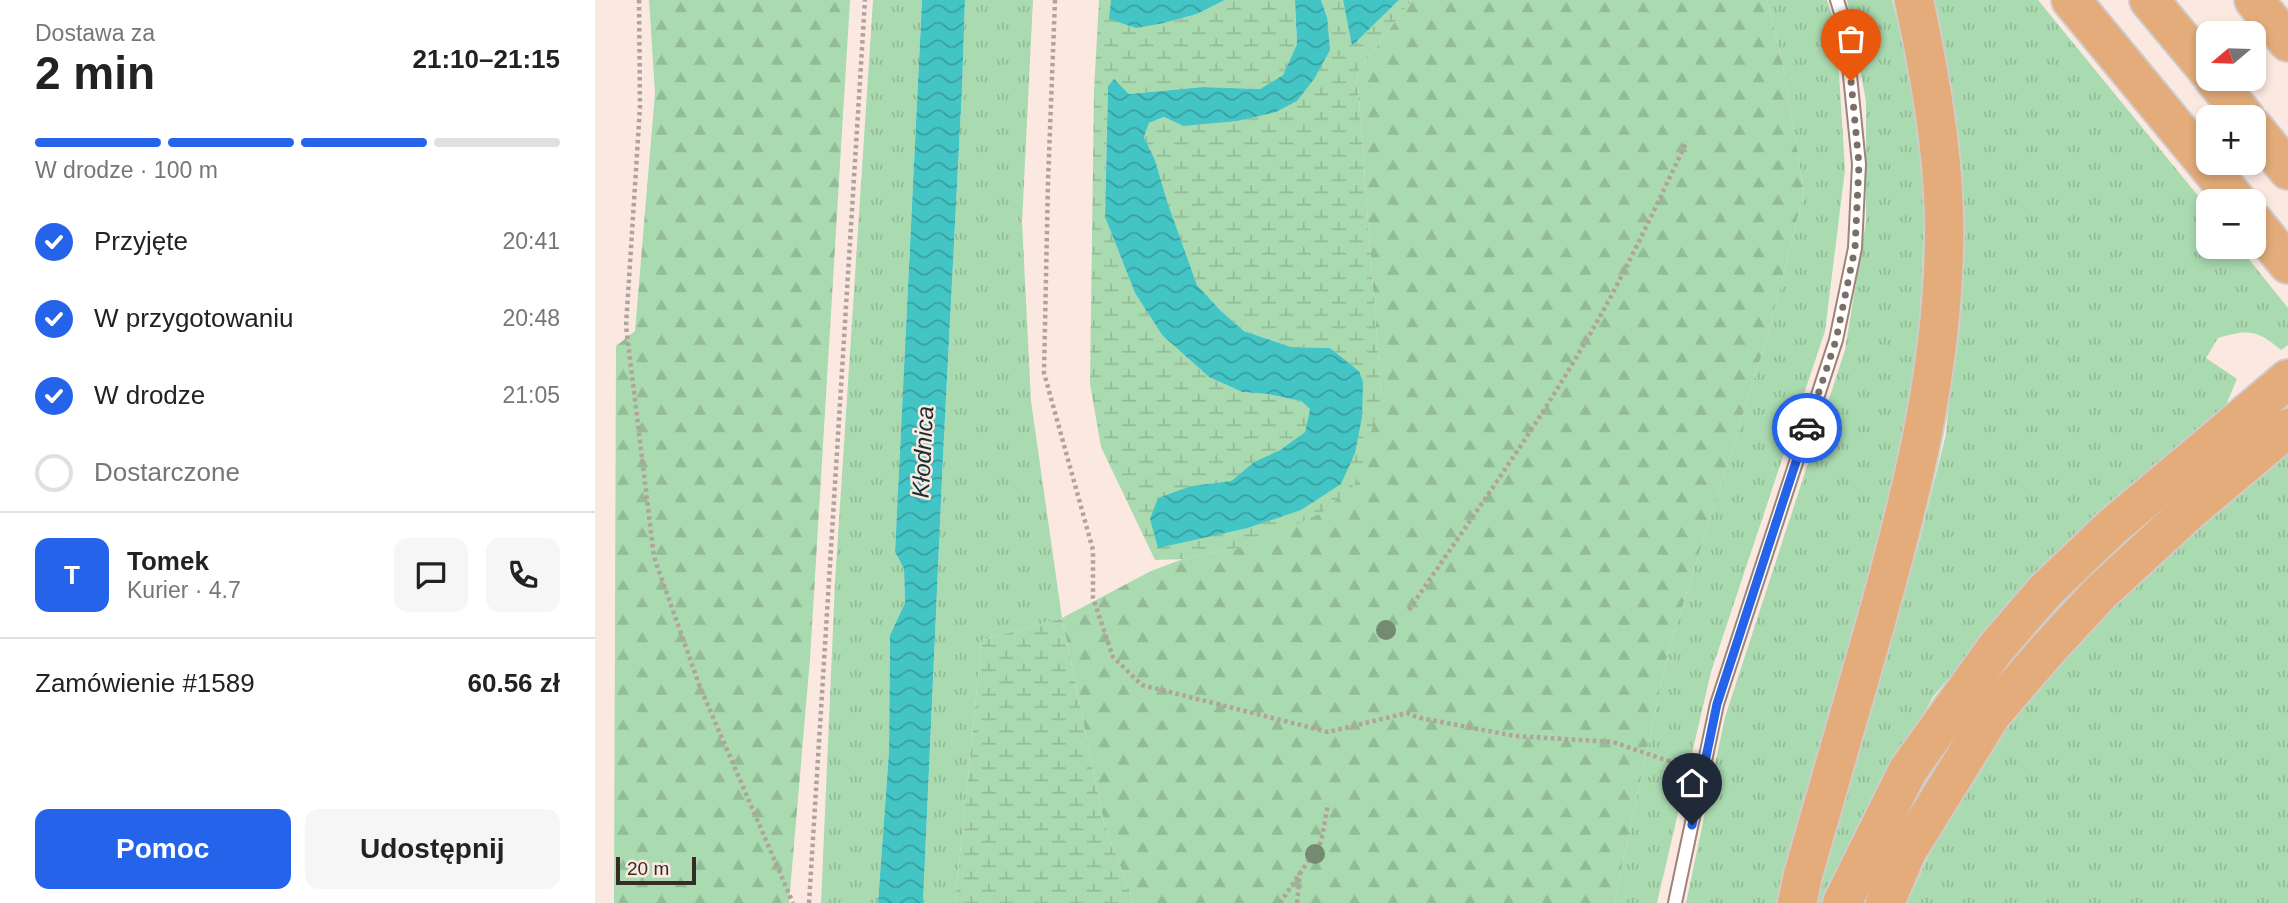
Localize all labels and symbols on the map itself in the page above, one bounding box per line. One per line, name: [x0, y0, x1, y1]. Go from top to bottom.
pin: [1821, 9, 1881, 81]
north arrow: [2196, 21, 2266, 91]
courier: [1772, 393, 1842, 463]
water label: Kłodnica: [907, 405, 938, 499]
pin: [1662, 753, 1722, 825]
scale bar: [616, 854, 697, 886]

